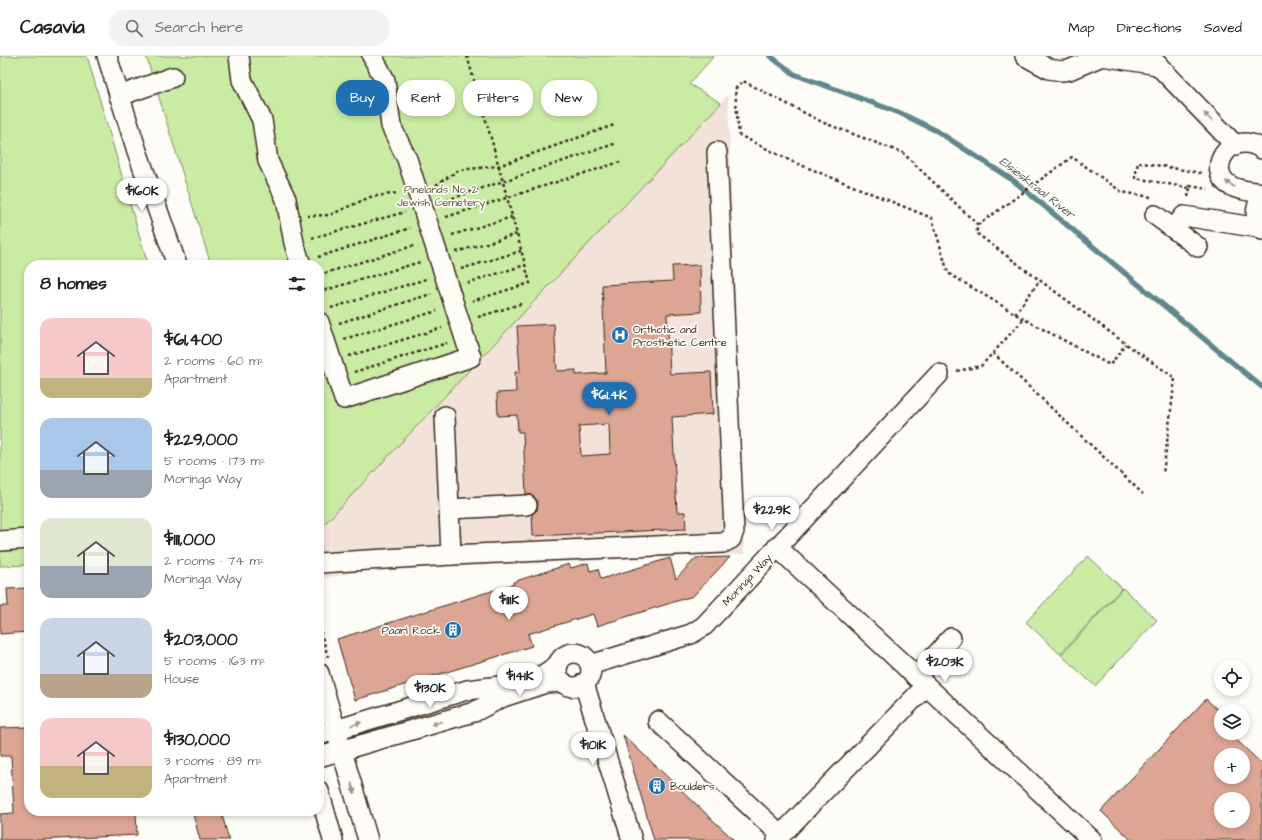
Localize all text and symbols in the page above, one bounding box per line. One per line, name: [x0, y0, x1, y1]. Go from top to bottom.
search box: [109, 10, 389, 46]
text: Casavia: [20, 14, 85, 41]
icon: search: [123, 17, 145, 39]
text: Search here: [155, 17, 243, 38]
text: Map: [1068, 18, 1095, 38]
text: Directions: [1117, 18, 1182, 38]
text: Saved: [1204, 18, 1242, 38]
chip: Buy: [336, 80, 389, 116]
chip: Rent: [397, 80, 455, 116]
chip: Filters: [463, 80, 533, 116]
chip: New: [541, 80, 597, 116]
one-way arrow: [1203, 112, 1213, 122]
water label: Elsieskraal River: [996, 153, 1080, 224]
pin: $160K: [114, 178, 170, 212]
one-way arrow: [1225, 180, 1236, 188]
text: $160K: [125, 182, 159, 200]
park label: Pinelands No. 2 Jewish Cemetery: [397, 182, 485, 211]
text: 8 homes: [40, 272, 107, 296]
icon: filters: [286, 273, 308, 295]
place label: Orthotic and Prosthetic Centre: [633, 322, 727, 350]
hospital icon: Orthotic and Prosthetic Centre: [610, 325, 630, 345]
text: $61,400: [164, 328, 222, 352]
icon: home: [72, 334, 120, 382]
text: 2 rooms · 60 m²: [164, 352, 264, 370]
text: Apartment: [164, 370, 228, 388]
pin: $61.4K: [576, 382, 642, 416]
text: $61.4K: [591, 386, 627, 404]
text: $229,000: [164, 428, 238, 452]
icon: home: [72, 434, 120, 482]
text: 5 rooms · 173 m²: [164, 452, 266, 470]
text: Moringa Way: [164, 470, 242, 488]
pin: $229K: [744, 497, 800, 531]
text: $229K: [753, 501, 791, 519]
text: $111,000: [164, 528, 215, 552]
icon: home: [72, 534, 120, 582]
street label: Moringa Way: [719, 551, 776, 610]
text: 2 rooms · 74 m²: [164, 552, 264, 570]
text: Moringa Way: [164, 570, 242, 588]
pin: $111K: [481, 587, 537, 621]
text: $111K: [499, 591, 519, 609]
building icon: Paarl Rock: [443, 620, 463, 640]
place label: Paarl Rock: [382, 623, 440, 638]
text: $203,000: [164, 628, 238, 652]
icon: home: [72, 634, 120, 682]
pin: $203K: [917, 649, 973, 683]
text: 5 rooms · 163 m²: [164, 652, 266, 670]
text: $203K: [926, 653, 964, 671]
map controls: [1214, 660, 1250, 828]
button: locate: [1214, 660, 1250, 696]
pin: $141K: [492, 663, 548, 697]
text: $141K: [506, 667, 534, 685]
text: House: [164, 670, 199, 688]
pin: $130K: [402, 675, 458, 709]
text: $130K: [414, 679, 446, 697]
button: layers: [1214, 704, 1250, 740]
one-way arrow: [430, 720, 442, 726]
one-way arrow: [351, 721, 363, 727]
text: $130,000: [164, 728, 230, 752]
pin: $101K: [565, 732, 621, 766]
icon: home: [72, 734, 120, 782]
text: $101K: [580, 736, 606, 754]
button: +: [1214, 748, 1250, 784]
text: 3 rooms · 89 m²: [164, 752, 263, 770]
text: Apartment: [164, 770, 228, 788]
building icon: Boulders: [647, 776, 667, 796]
place label: Boulders: [670, 779, 715, 794]
one-way arrow: [350, 782, 356, 794]
button: −: [1214, 792, 1250, 828]

